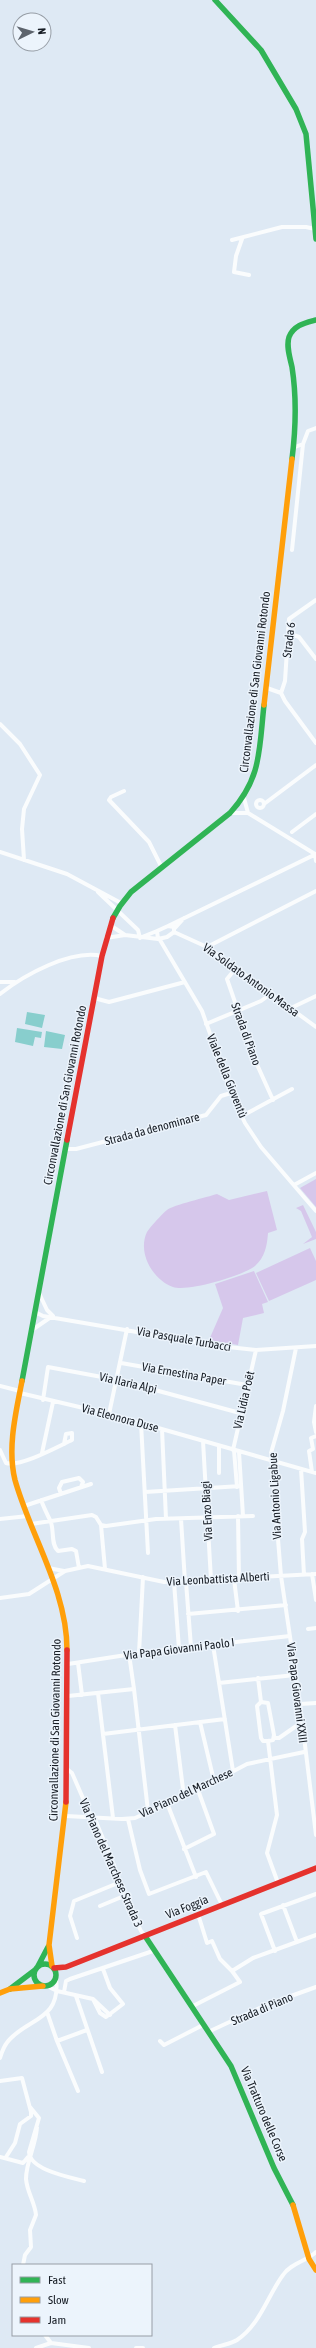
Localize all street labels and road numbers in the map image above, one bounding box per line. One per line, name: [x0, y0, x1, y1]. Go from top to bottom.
street label: Circonvallazione di San Giovanni Rotondo: [237, 590, 273, 773]
street label: Strada 6: [280, 621, 298, 659]
street label: Via Soldato Antonio Massa: [200, 940, 302, 1020]
street label: Strada di Piano: [228, 1001, 264, 1068]
street label: Circonvallazione di San Giovanni Rotondo: [41, 1004, 89, 1186]
street label: Viale della Gioventù: [204, 1032, 250, 1120]
street label: Strada da denominare: [103, 1110, 201, 1148]
street label: Via Pasquale Turbacci: [136, 1324, 232, 1354]
street label: Via Ernestina Paper: [141, 1360, 228, 1388]
street label: Via Lidia Poët: [231, 1369, 258, 1430]
street label: Via Ilaria Alpi: [98, 1370, 158, 1396]
street label: Via Eleonora Duse: [80, 1401, 160, 1435]
street label: Via Antonio Ligabue: [266, 1452, 284, 1540]
street label: Via Enzo Biagi: [198, 1481, 216, 1541]
street label: Via Leonbattista Alberti: [166, 1569, 270, 1589]
street label: Via Papa Giovanni Paolo I: [123, 1635, 235, 1663]
street label: Circonvallazione di San Giovanni Rotondo: [46, 1638, 64, 1821]
street label: Via Papa Giovanni XXIII: [284, 1642, 310, 1744]
street label: Via Piano del Marchese: [137, 1765, 235, 1821]
street label: Via Piano del Marchese Strada 3: [76, 1797, 146, 1929]
street label: Via Foggia: [164, 1892, 210, 1922]
street label: Strada di Piano: [229, 1990, 295, 2028]
street label: Via Tratturo delle Corse: [238, 2065, 290, 2163]

